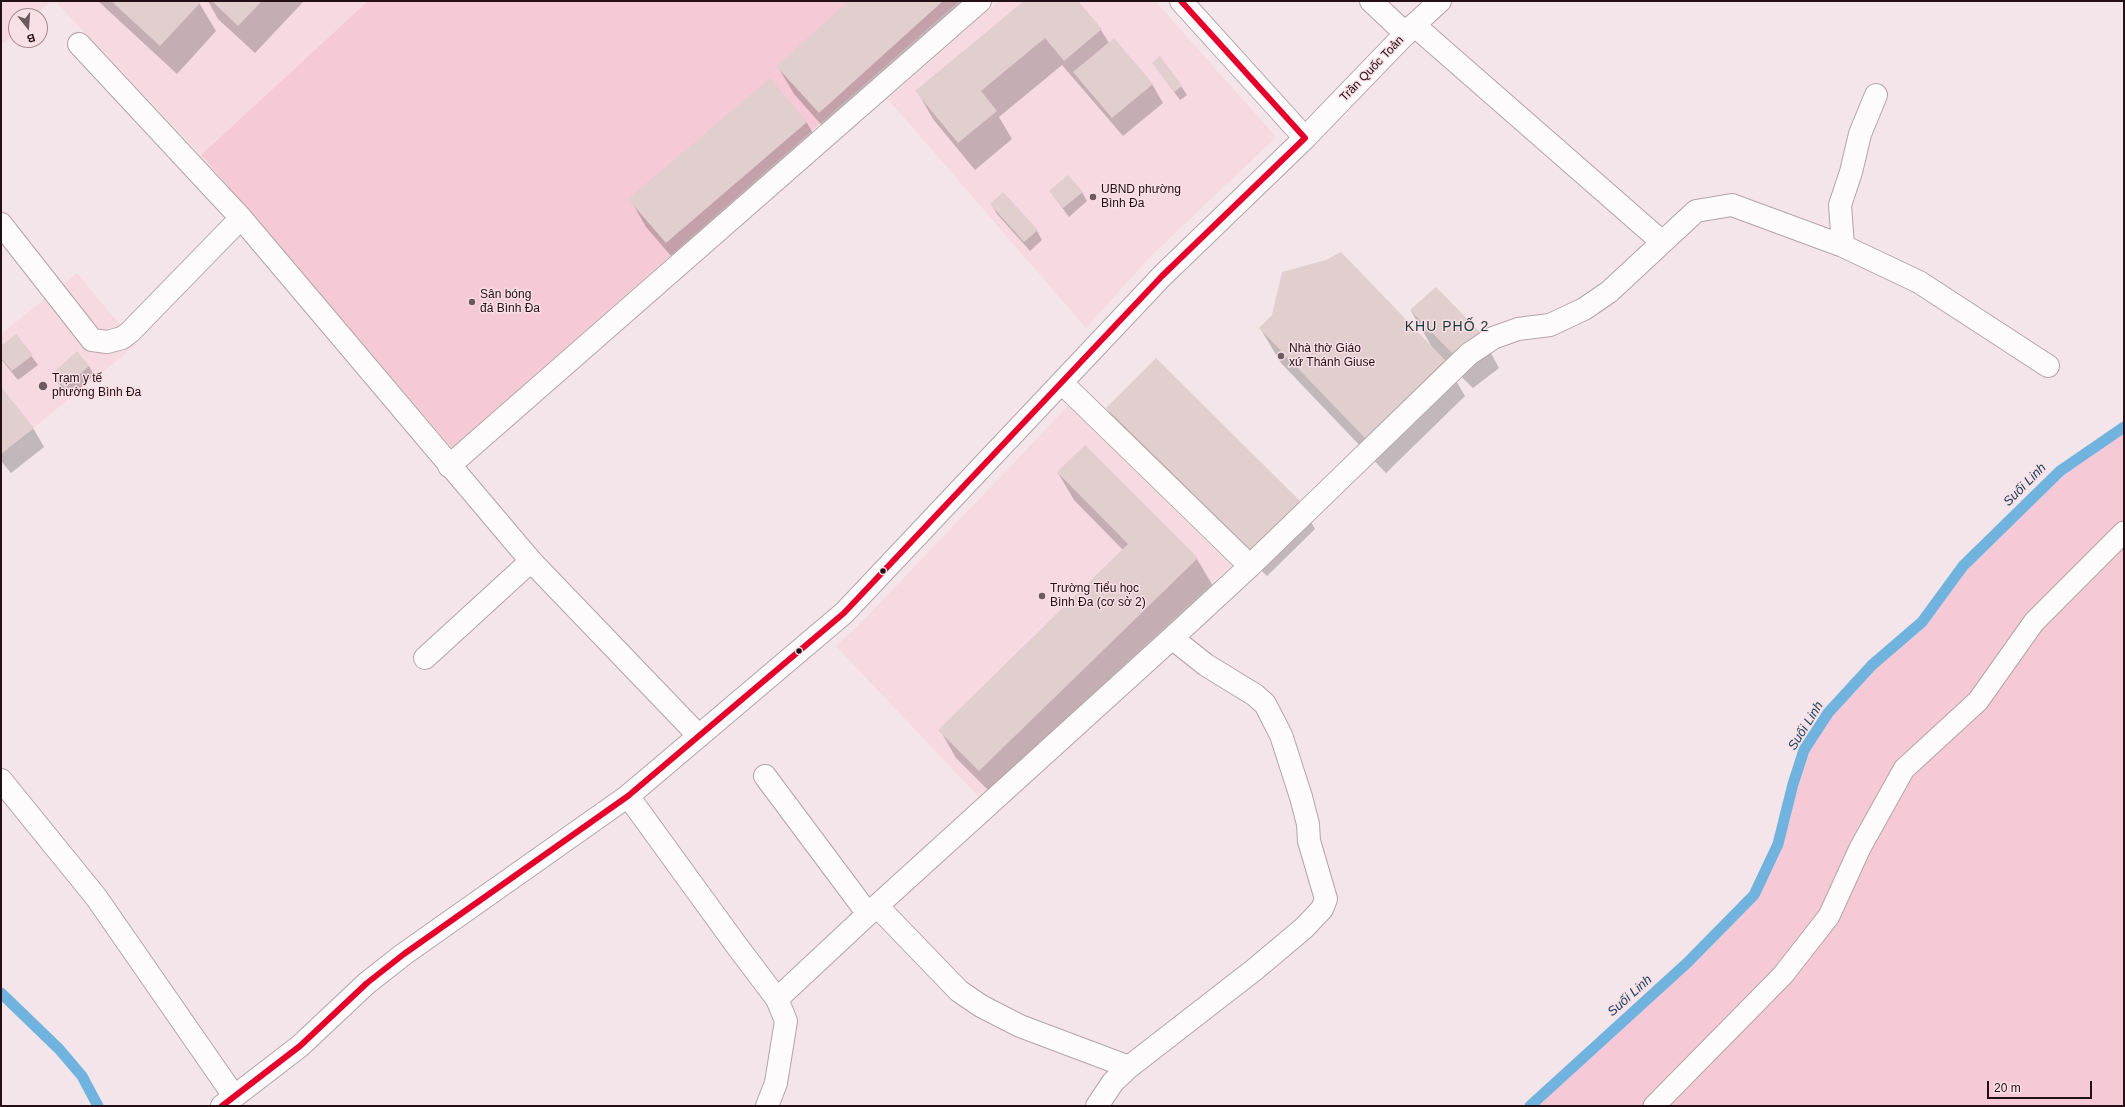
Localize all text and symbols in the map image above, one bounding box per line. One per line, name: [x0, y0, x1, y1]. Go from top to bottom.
north arrow: [8, 8, 48, 48]
text: B: [26, 32, 37, 45]
street label: Trần Quốc Toản: [1337, 33, 1407, 105]
place label: UBND phường Bình Đa: [1101, 183, 1181, 211]
marker: UBND phường Bình Đa: [1088, 192, 1098, 202]
place label: Sân bóng đá Bình Đa: [480, 288, 540, 316]
marker: Sân bóng đá Bình Đa: [467, 297, 477, 307]
district label: KHU PHỐ 2: [1405, 319, 1489, 335]
place label: Nhà thờ Giáo xứ Thánh Giuse: [1289, 342, 1375, 370]
marker: Nhà thờ Giáo xứ Thánh Giuse: [1276, 351, 1286, 361]
place label: Trạm y tế phường Bình Đa: [52, 372, 141, 400]
marker: Trạm y tế phường Bình Đa: [37, 380, 49, 392]
water label: Suối Linh: [2000, 460, 2050, 510]
unlabelled marker: [878, 566, 888, 576]
place label: Trường Tiểu học Bình Đa (cơ sở 2): [1050, 582, 1146, 610]
marker: Trường Tiểu học Bình Đa (cơ sở 2): [1037, 591, 1047, 601]
unlabelled marker: [794, 646, 804, 656]
water label: Suối Linh: [1785, 699, 1827, 753]
water label: Suối Linh: [1605, 972, 1655, 1020]
scale bar: [1989, 1073, 2094, 1099]
text: 20 m: [1994, 1081, 2021, 1095]

